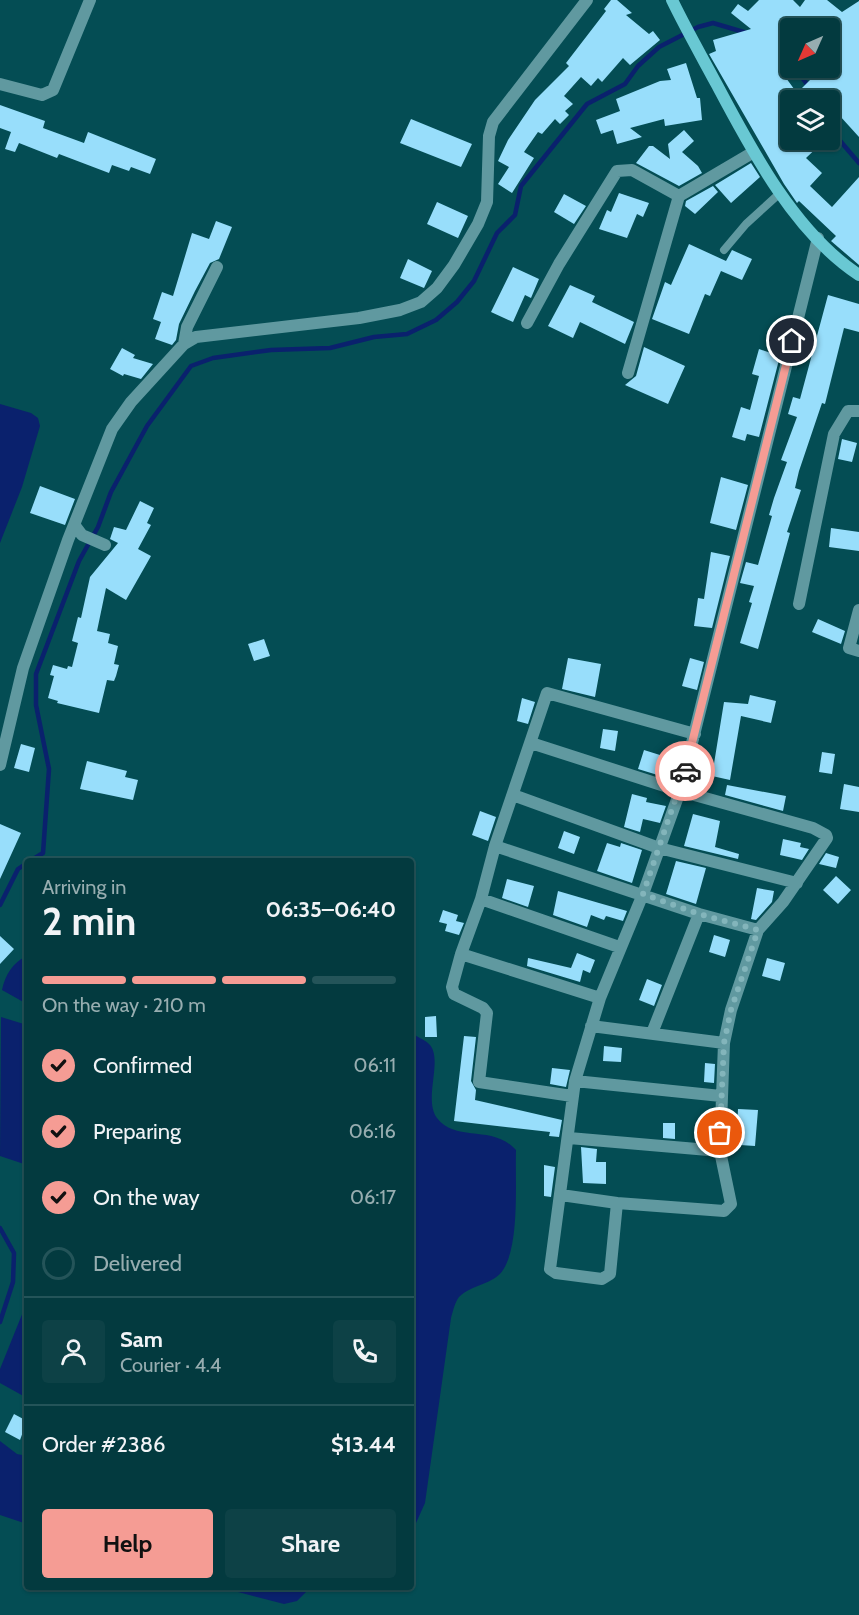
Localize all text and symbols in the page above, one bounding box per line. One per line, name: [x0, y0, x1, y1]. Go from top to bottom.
north arrow: [780, 18, 840, 78]
map controls: [780, 18, 840, 150]
button: layers: [780, 90, 840, 150]
pin: [766, 315, 817, 366]
icon: home: [775, 324, 808, 357]
courier: [655, 741, 715, 801]
icon: car: [669, 755, 702, 788]
text: Arriving in: [42, 875, 126, 899]
text: 06:35–06:40: [265, 896, 396, 923]
text: 2 min: [42, 897, 136, 945]
text: On the way · 210 m: [42, 993, 206, 1017]
icon: check: [42, 1049, 75, 1082]
text: Confirmed: [93, 1052, 192, 1079]
text: 06:11: [353, 1053, 396, 1077]
pin: [694, 1107, 745, 1158]
icon: check: [42, 1115, 75, 1148]
icon: bag: [703, 1116, 736, 1149]
text: Preparing: [93, 1118, 181, 1145]
text: 06:16: [349, 1119, 396, 1143]
icon: check: [42, 1181, 75, 1214]
text: On the way: [93, 1184, 200, 1211]
text: 06:17: [350, 1185, 396, 1209]
text: Delivered: [93, 1250, 182, 1277]
button: person: [42, 1320, 105, 1383]
button: phone: [333, 1320, 396, 1383]
text: Sam: [120, 1326, 163, 1353]
text: Courier · 4.4: [120, 1353, 221, 1377]
text: Order #2386: [42, 1431, 166, 1458]
text: $13.44: [331, 1431, 396, 1458]
button: Help: [42, 1509, 213, 1578]
button: Share: [225, 1509, 396, 1578]

